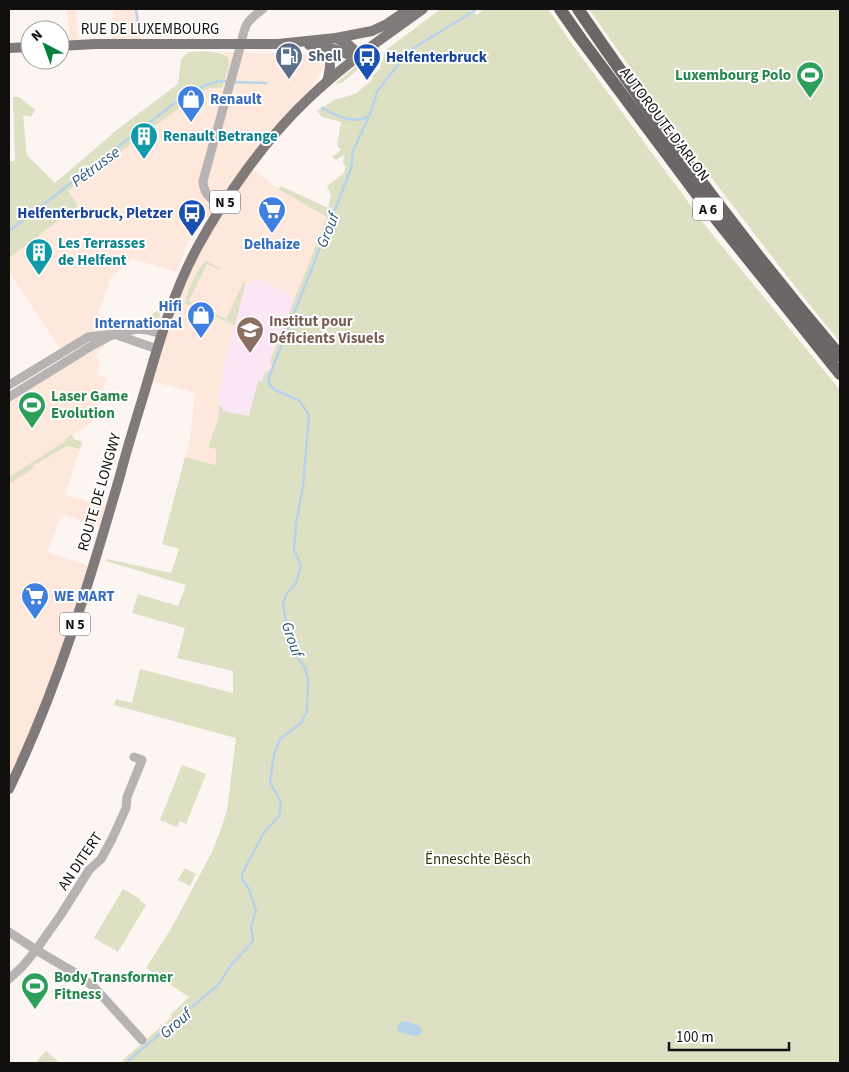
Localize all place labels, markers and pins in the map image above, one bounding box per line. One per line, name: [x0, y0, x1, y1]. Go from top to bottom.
fuel station icon: Shell: [274, 41, 304, 80]
bus stop icon: Helfenterbruck: [352, 42, 382, 81]
place label: Shell: [308, 46, 342, 67]
place label: Helfenterbruck: [386, 47, 488, 68]
sports icon: Luxembourg Polo: [795, 60, 825, 99]
place label: Luxembourg Polo: [675, 65, 791, 86]
shop icon: Renault: [176, 84, 206, 123]
place label: Renault: [210, 89, 262, 110]
building icon: Renault Betrange: [129, 121, 159, 160]
place label: Renault Betrange: [163, 126, 278, 147]
supermarket icon: Delhaize: [257, 195, 287, 234]
bus stop icon: Helfenterbruck, Pletzer: [177, 198, 207, 237]
place label: Helfenterbruck, Pletzer: [17, 203, 173, 224]
place label: Les Terrasses de Helfent: [58, 233, 145, 271]
place label: Delhaize: [244, 234, 301, 255]
building icon: Les Terrasses de Helfent: [24, 237, 54, 276]
place label: Hifi International: [94, 296, 183, 334]
shop icon: Hifi International: [186, 300, 216, 339]
place label: Institut pour Déficients Visuels: [269, 311, 385, 349]
school or university icon: Institut pour Déficients Visuels: [235, 315, 265, 354]
place label: Laser Game Evolution: [51, 386, 128, 424]
sports icon: Laser Game Evolution: [17, 390, 47, 429]
supermarket icon: WE MART: [20, 581, 50, 620]
place label: WE MART: [54, 586, 115, 607]
place label: Body Transformer Fitness: [54, 967, 173, 1005]
sports icon: Body Transformer Fitness: [20, 971, 50, 1010]

